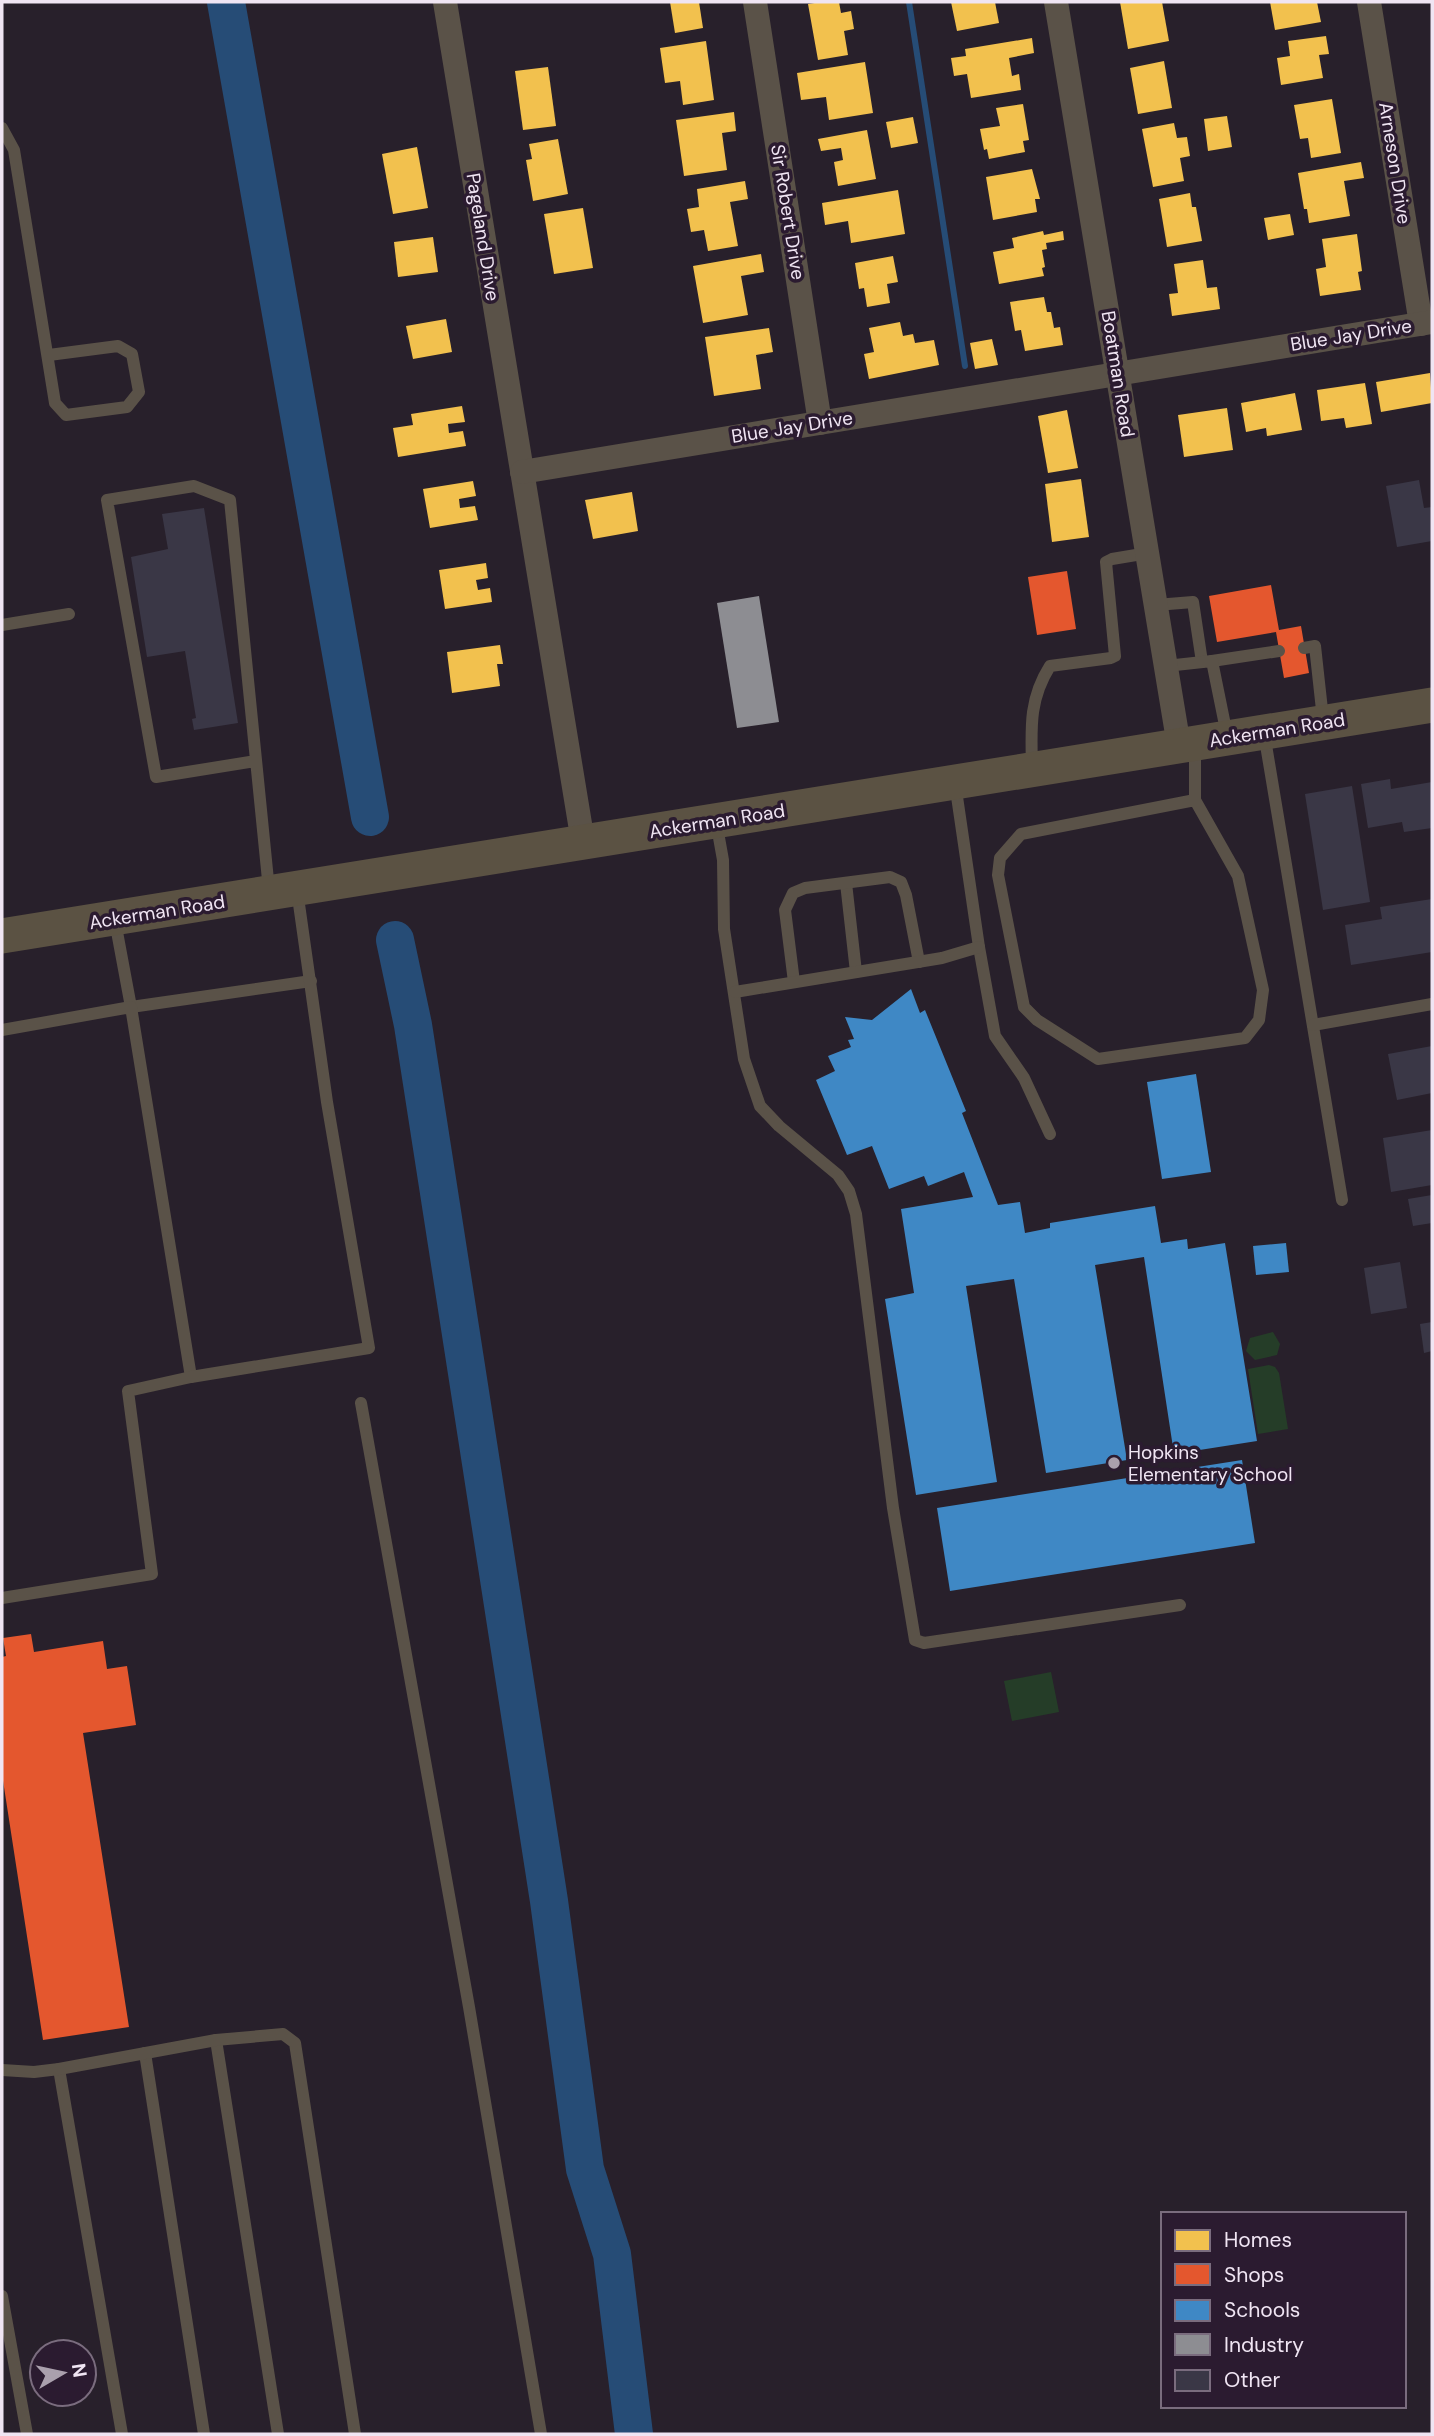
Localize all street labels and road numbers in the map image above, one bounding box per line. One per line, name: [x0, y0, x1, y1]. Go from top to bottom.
street label: Arneson Drive: [1373, 100, 1417, 226]
street label: Sir Robert Drive: [765, 142, 811, 282]
street label: Pageland Drive: [461, 171, 505, 303]
street label: Boatman Road: [1096, 309, 1140, 439]
street label: Blue Jay Drive: [1288, 313, 1414, 357]
street label: Blue Jay Drive: [729, 405, 855, 449]
street label: Ackerman Road: [1207, 707, 1347, 753]
street label: Ackerman Road: [647, 798, 787, 844]
street label: Ackerman Road: [87, 889, 227, 935]

